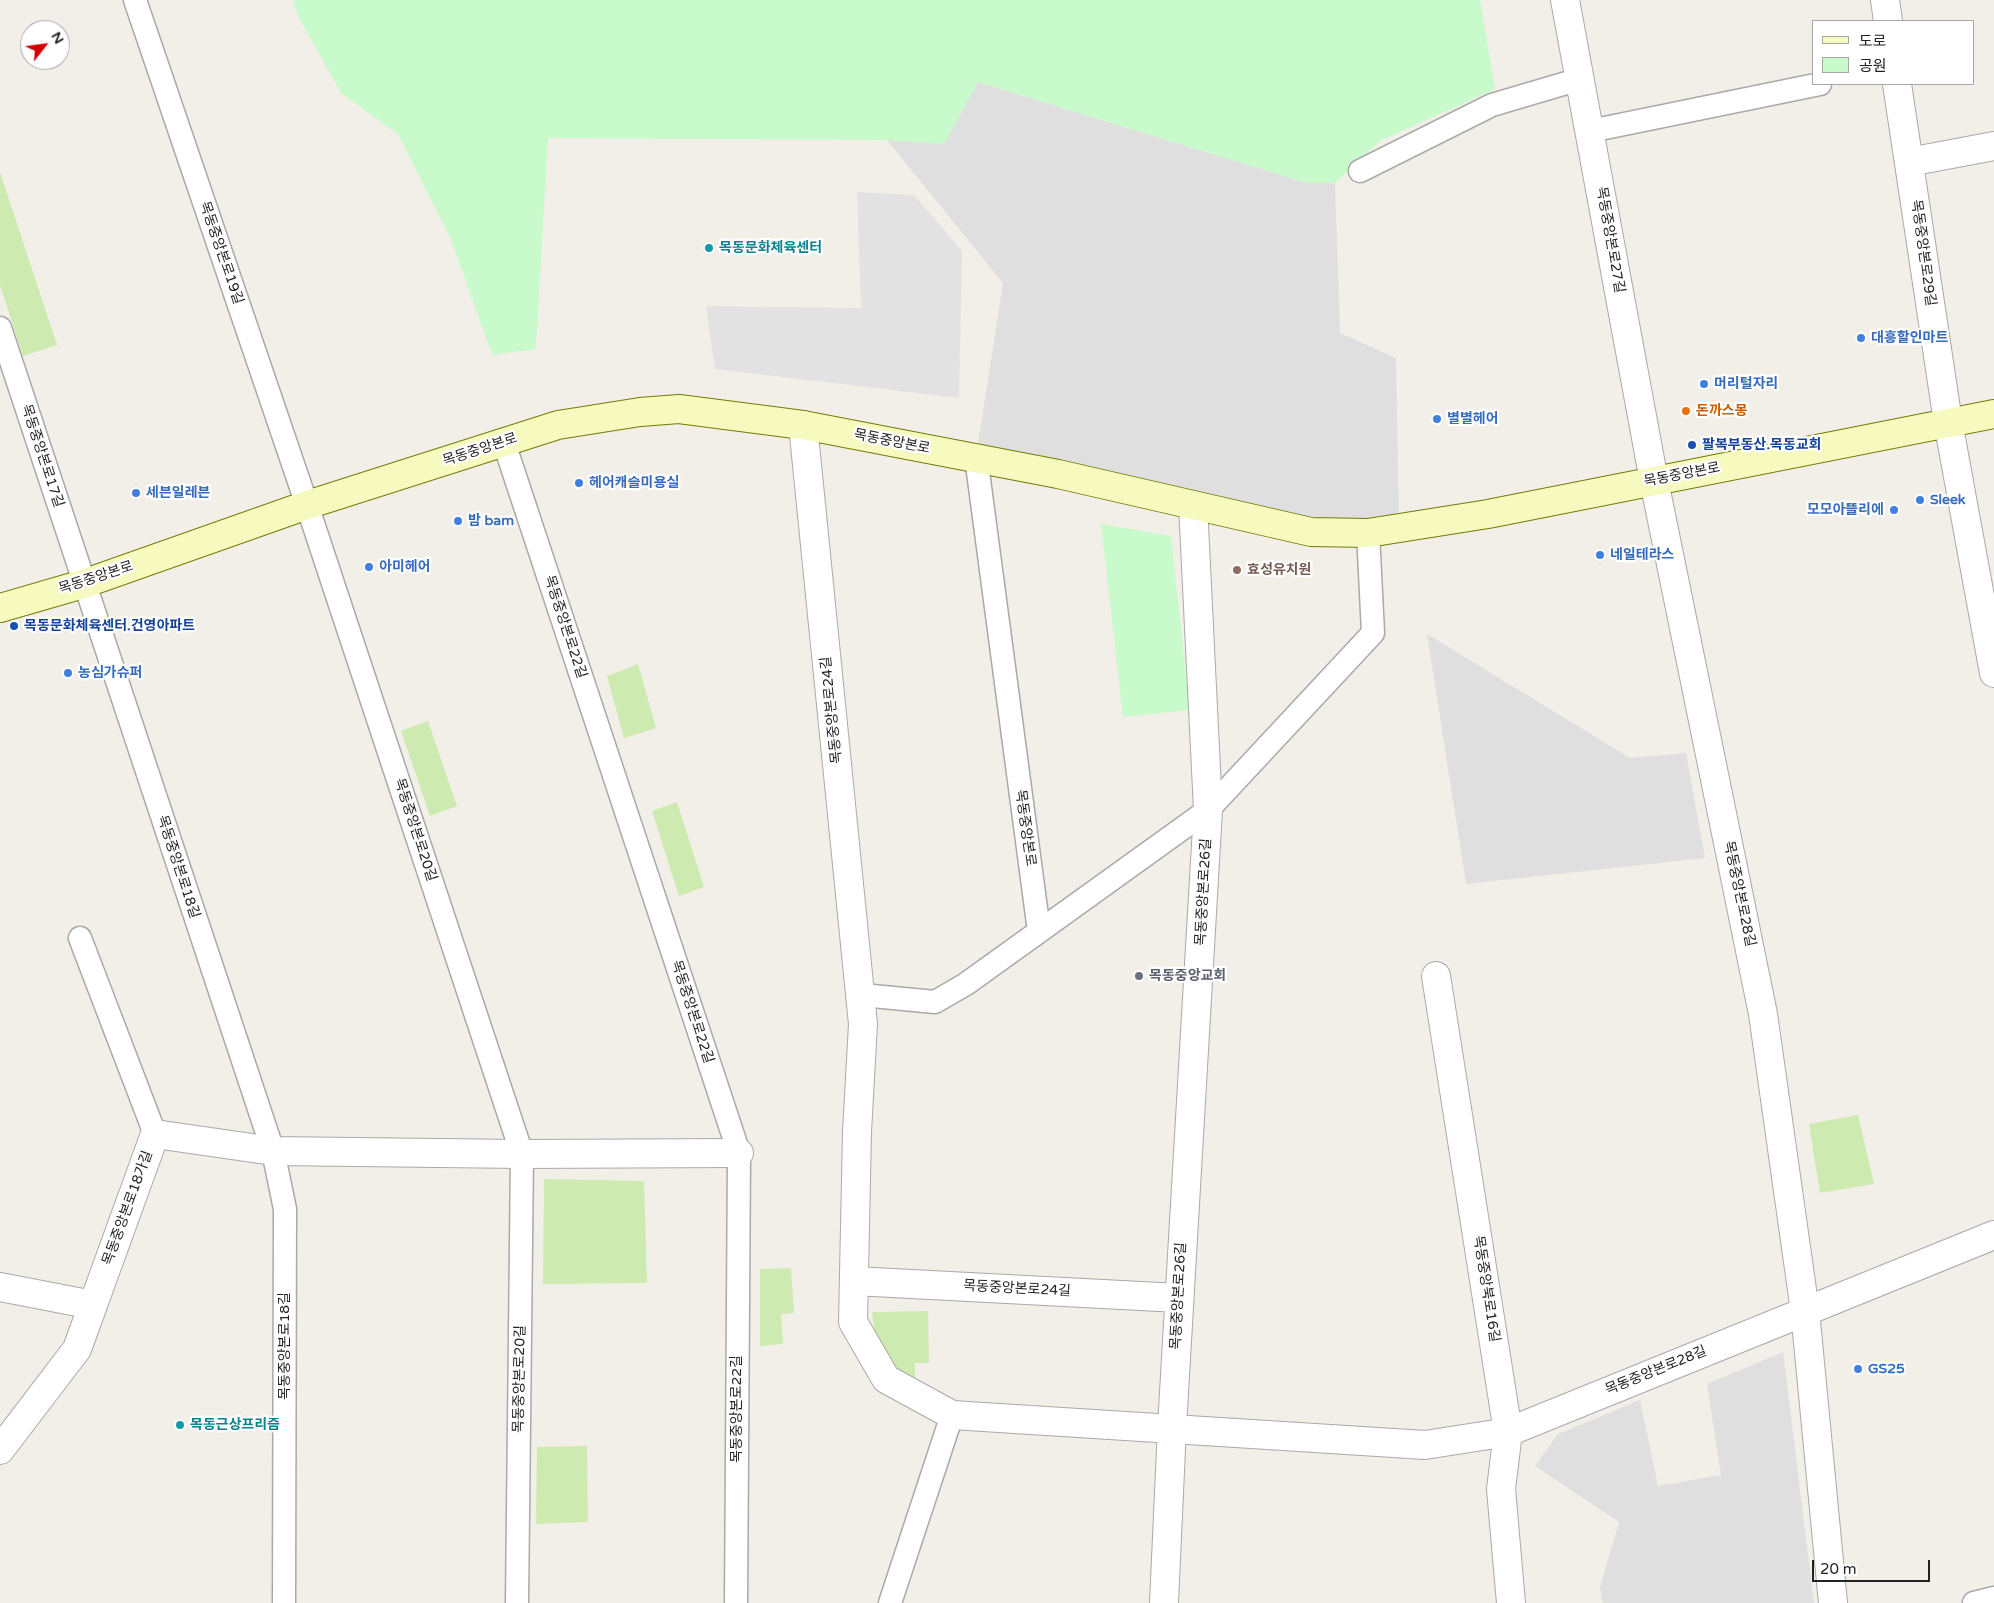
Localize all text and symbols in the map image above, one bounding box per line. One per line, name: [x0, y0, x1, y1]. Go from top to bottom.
north arrow: [20, 20, 70, 70]
legend: [1812, 20, 1974, 85]
text: N: [47, 29, 68, 47]
text: 도로: [1859, 32, 1887, 50]
text: 공원: [1859, 57, 1887, 75]
street label: 목동중앙본로27길: [1592, 185, 1628, 295]
street label: 목동중앙본로29길: [1907, 198, 1939, 308]
street label: 목동중앙본로19길: [196, 199, 246, 307]
place label: 목동문화체육센터: [719, 240, 822, 256]
marker: 목동문화체육센터: [703, 242, 715, 254]
place label: 대흥할인마트: [1871, 330, 1948, 346]
marker: 대흥할인마트: [1855, 332, 1867, 344]
place label: 머리털자리: [1714, 376, 1778, 392]
marker: 머리털자리: [1698, 378, 1710, 390]
street label: 목동중앙본로17길: [17, 402, 67, 510]
place label: 돈까스몽: [1696, 403, 1748, 419]
marker: 돈까스몽: [1680, 405, 1692, 417]
place label: 별별헤어: [1447, 411, 1499, 427]
marker: 별별헤어: [1431, 413, 1443, 425]
street label: 목동중앙본로: [852, 426, 932, 458]
street label: 목동중앙본로: [441, 430, 519, 470]
place label: 팔복부동산.목동교회: [1702, 437, 1822, 453]
marker: 팔복부동산.목동교회: [1686, 439, 1698, 451]
street label: 목동중앙본로: [1642, 459, 1722, 491]
place label: 헤어캐슬미용실: [589, 475, 679, 491]
marker: 헤어캐슬미용실: [573, 477, 585, 489]
place label: 세븐일레븐: [146, 485, 210, 501]
marker: 세븐일레븐: [130, 487, 142, 499]
place label: Sleek: [1930, 492, 1965, 508]
marker: Sleek: [1914, 494, 1926, 506]
place label: 모모아뜰리에: [1807, 502, 1884, 518]
marker: 모모아뜰리에: [1888, 504, 1900, 516]
place label: 밤 bam: [468, 513, 514, 529]
marker: 밤 bam: [452, 515, 464, 527]
place label: 네일테라스: [1610, 547, 1674, 563]
marker: 네일테라스: [1594, 549, 1606, 561]
street label: 목동중앙본로: [57, 558, 135, 598]
place label: 아미헤어: [379, 559, 431, 575]
marker: 아미헤어: [363, 561, 375, 573]
place label: 효성유치원: [1247, 562, 1311, 578]
marker: 효성유치원: [1231, 564, 1243, 576]
street label: 목동중앙본로22길: [540, 573, 590, 681]
place label: 목동문화체육센터.건영아파트: [24, 618, 195, 634]
marker: 목동문화체육센터.건영아파트: [8, 620, 20, 632]
street label: 목동중앙본로24길: [818, 656, 846, 764]
place label: 농심가슈퍼: [78, 665, 142, 681]
marker: 농심가슈퍼: [62, 667, 74, 679]
street label: 목동중앙본로20길: [390, 776, 440, 884]
street label: 목동중앙본로: [1011, 789, 1039, 867]
street label: 목동중앙본로18길: [153, 813, 203, 921]
street label: 목동중앙본로26길: [1193, 838, 1215, 946]
street label: 목동중앙본로28길: [1720, 840, 1758, 948]
street label: 목동중앙본로22길: [667, 958, 717, 1066]
place label: 목동중앙교회: [1149, 968, 1226, 984]
marker: 목동중앙교회: [1133, 970, 1145, 982]
street label: 목동중앙본로18가길: [99, 1148, 157, 1268]
street label: 목동중앙북로16길: [1469, 1234, 1503, 1344]
street label: 목동중앙본로26길: [1168, 1242, 1190, 1350]
street label: 목동중앙본로24길: [963, 1278, 1071, 1300]
street label: 목동중앙본로18길: [277, 1292, 293, 1400]
street label: 목동중앙본로20길: [511, 1325, 529, 1433]
street label: 목동중앙본로28길: [1603, 1343, 1709, 1399]
street label: 목동중앙본로22길: [729, 1355, 745, 1463]
place label: GS25: [1868, 1361, 1905, 1377]
marker: GS25: [1852, 1363, 1864, 1375]
place label: 목동근상프리즘: [190, 1417, 280, 1433]
marker: 목동근상프리즘: [174, 1419, 186, 1431]
scale bar: [1814, 1550, 1932, 1582]
text: 20 m: [1820, 1560, 1857, 1578]

